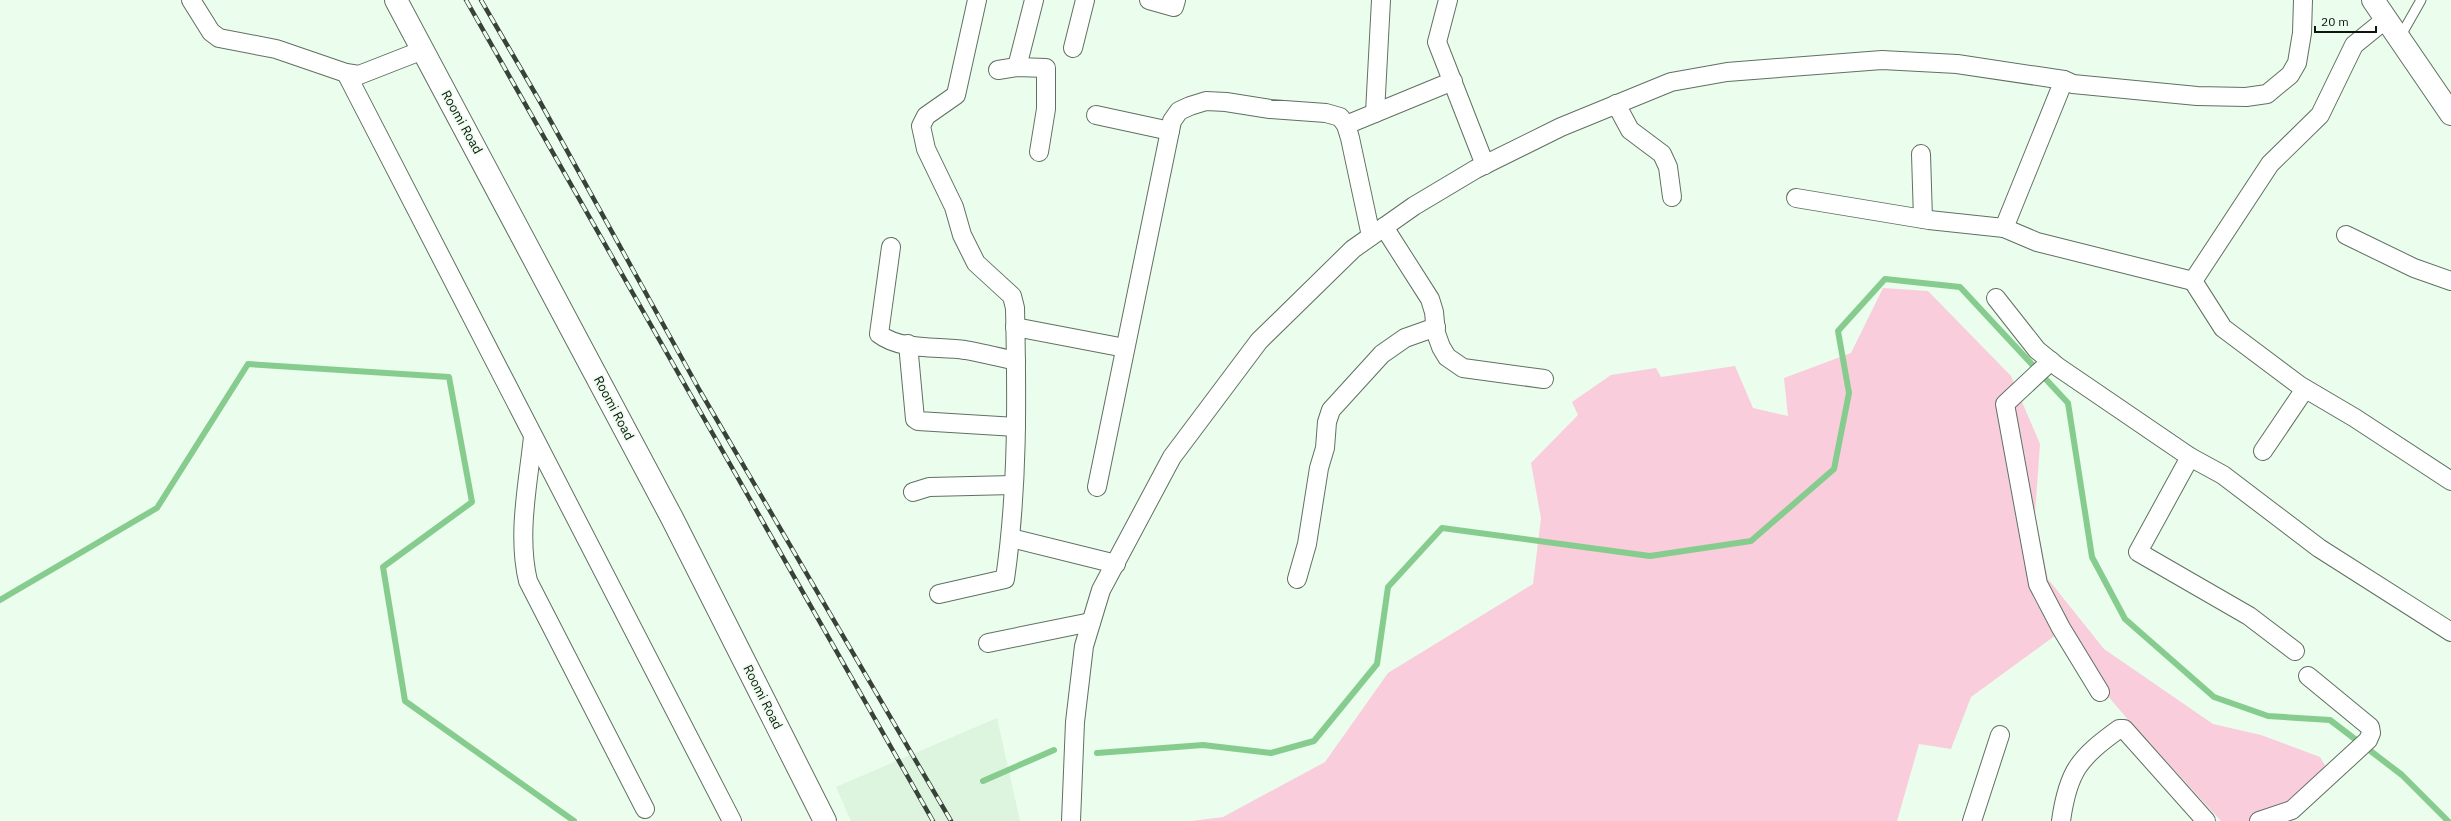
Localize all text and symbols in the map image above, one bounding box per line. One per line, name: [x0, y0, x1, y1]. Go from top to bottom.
scale bar: [2315, 8, 2376, 34]
text: 20 m: [2321, 14, 2349, 29]
street label: Roomi Road: [438, 87, 486, 157]
street label: Roomi Road: [590, 373, 638, 443]
street label: Roomi Road: [739, 662, 787, 732]

